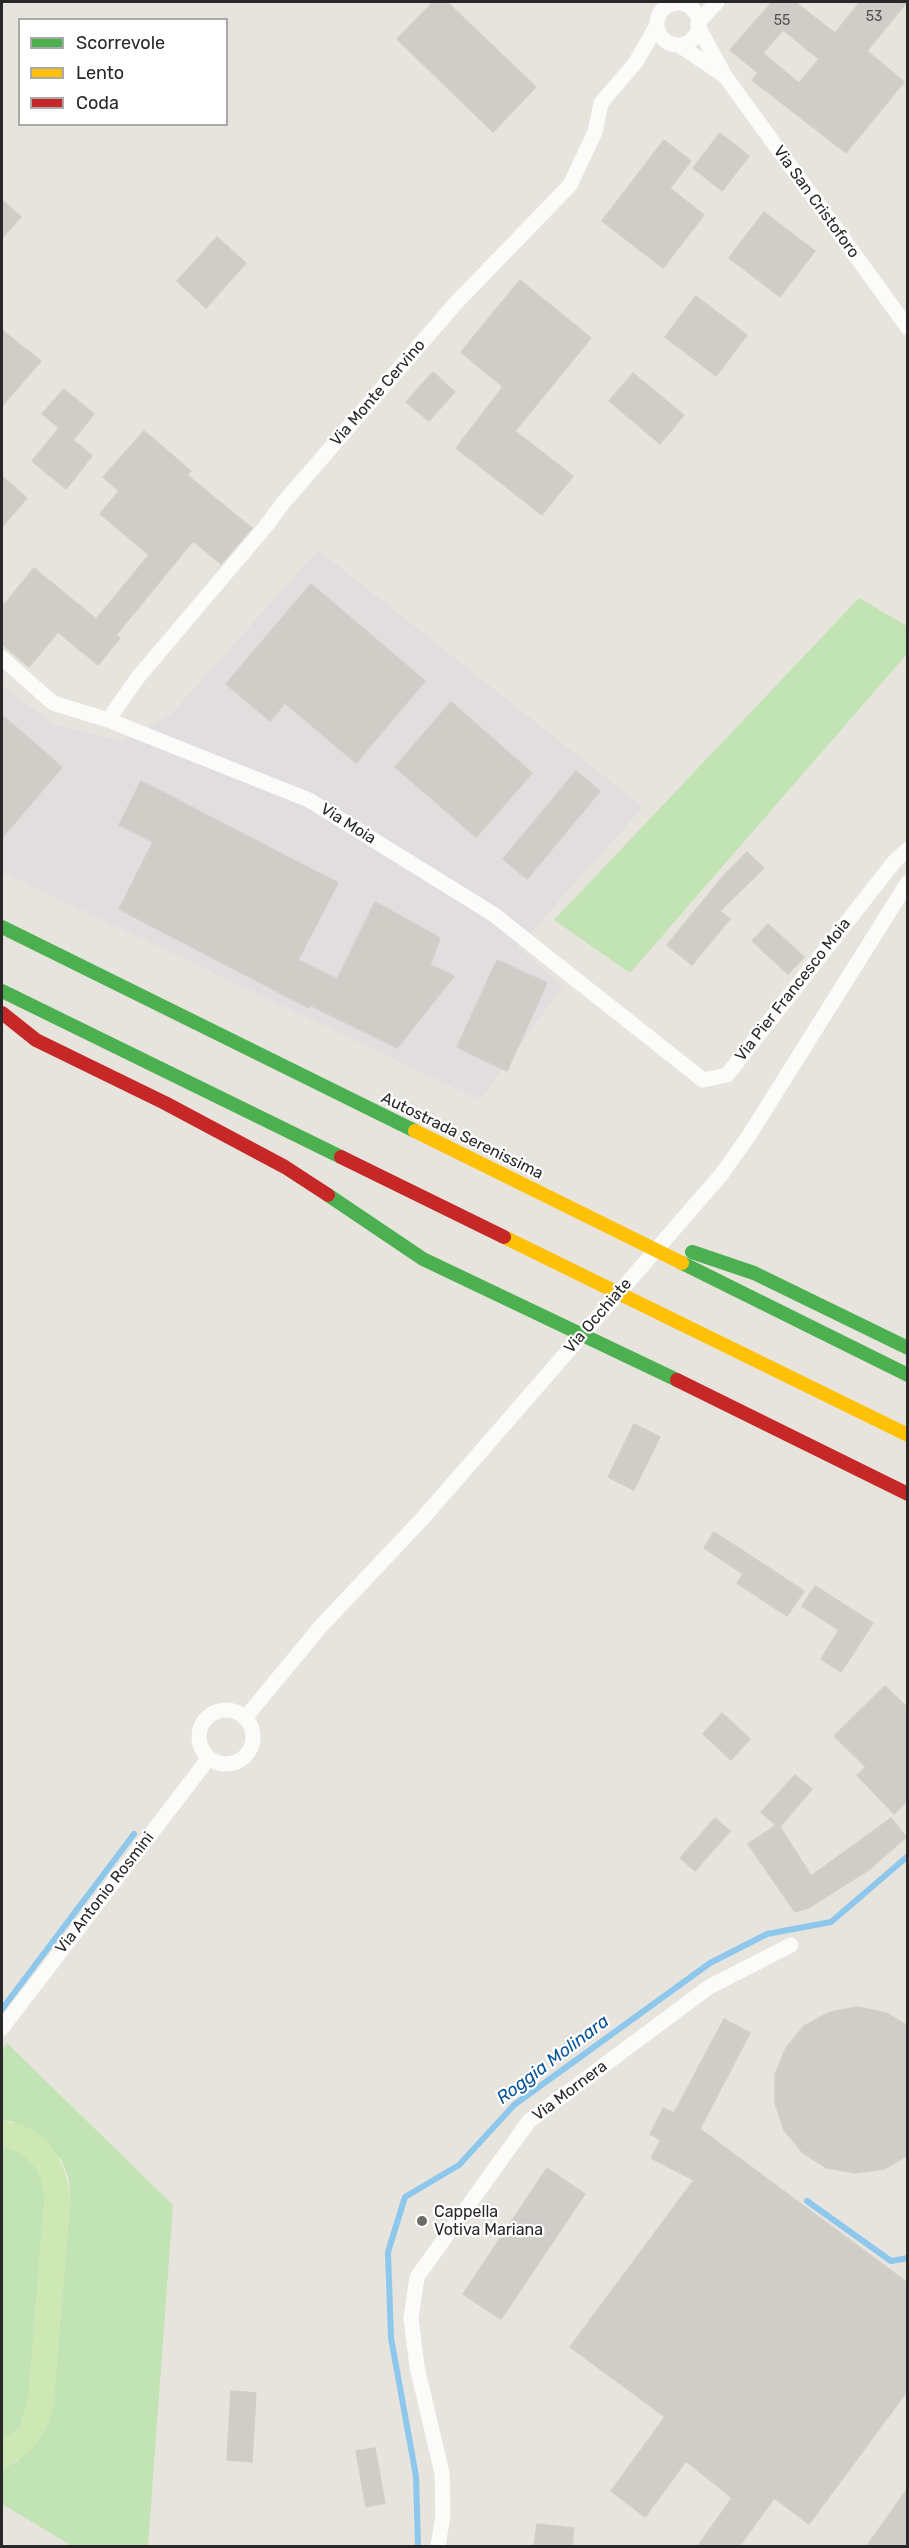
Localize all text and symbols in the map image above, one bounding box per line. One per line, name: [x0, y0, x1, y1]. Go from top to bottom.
house number: 53: [866, 9, 882, 25]
house number: 55: [774, 13, 790, 29]
legend: [18, 18, 228, 126]
text: Scorrevole: [76, 32, 165, 54]
text: Lento: [76, 62, 124, 84]
text: Coda: [76, 92, 119, 114]
street label: Via San Cristoforo: [769, 142, 863, 262]
street label: Via Monte Cervino: [326, 336, 430, 450]
street label: Via Moia: [317, 800, 379, 848]
street label: Via Pier Francesco Moia: [731, 915, 855, 1065]
street label: Autostrada Serenissima: [378, 1088, 546, 1184]
street label: Via Occhiate: [560, 1275, 636, 1357]
street label: Via Antonio Rosmini: [52, 1828, 158, 1958]
water label: Roggia Molinara: [493, 2011, 613, 2109]
street label: Via Mornera: [529, 2057, 611, 2125]
place label: Cappella Votiva Mariana: [434, 2202, 543, 2240]
marker: Cappella Votiva Mariana: [415, 2214, 429, 2228]

